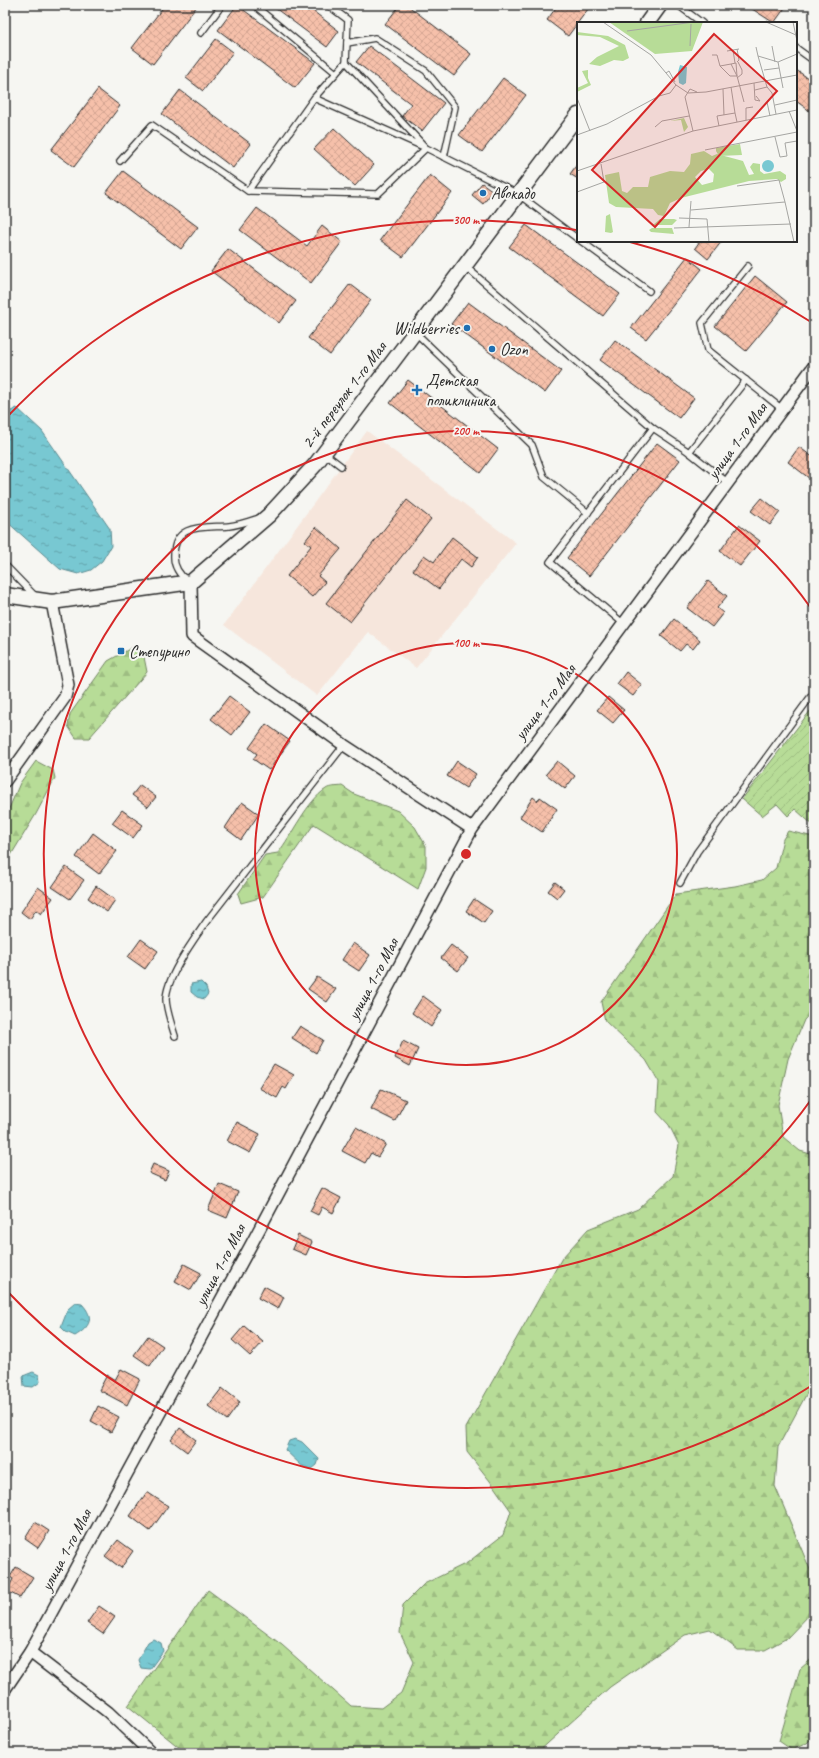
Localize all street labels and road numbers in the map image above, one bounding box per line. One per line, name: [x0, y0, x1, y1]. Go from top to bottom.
street label: 2-й переулок 1-го Мая: [297, 337, 392, 453]
street label: улица 1-го Мая: [702, 398, 772, 484]
street label: улица 1-го Мая: [509, 659, 581, 745]
street label: улица 1-го Мая: [342, 934, 404, 1024]
street label: улица 1-го Мая: [189, 1220, 251, 1310]
street label: улица 1-го Мая: [35, 1505, 97, 1595]

